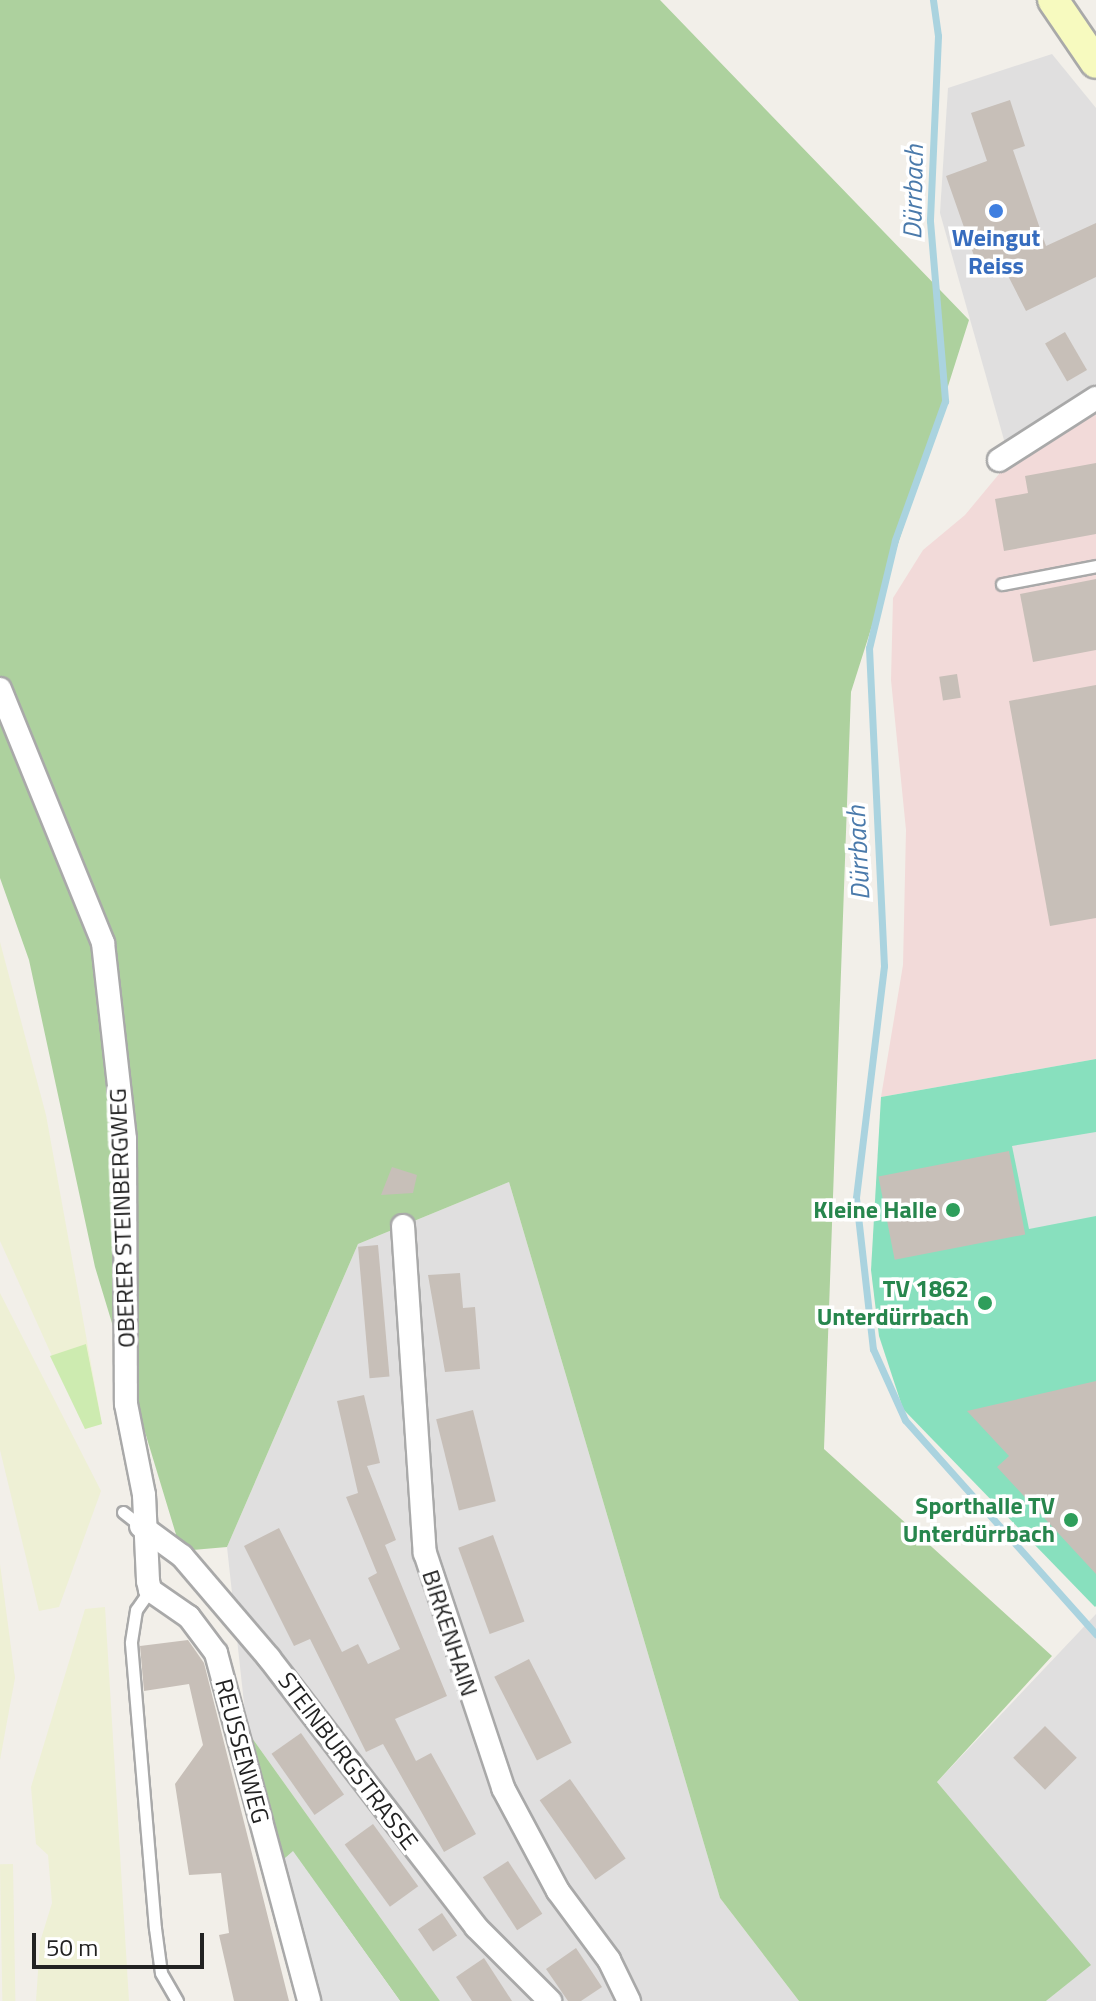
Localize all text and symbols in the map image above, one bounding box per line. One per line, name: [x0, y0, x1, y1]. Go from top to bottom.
water label: Dürrbach: [897, 144, 929, 240]
marker: Weingut Reiss: [987, 202, 1005, 220]
place label: Weingut Reiss: [952, 224, 1040, 280]
water label: Dürrbach: [840, 805, 876, 901]
street label: OBERER STEINBERGWEG: [103, 1088, 141, 1348]
place label: Kleine Halle: [813, 1196, 937, 1224]
marker: Kleine Halle: [944, 1201, 962, 1219]
place label: TV 1862 Unterdürrbach: [817, 1275, 969, 1331]
marker: TV 1862 Unterdürrbach: [976, 1294, 994, 1312]
place label: Sporthalle TV Unterdürrbach: [903, 1492, 1055, 1548]
marker: Sporthalle TV Unterdürrbach: [1062, 1511, 1080, 1529]
street label: BIRKENHAIN: [416, 1566, 484, 1700]
street label: STEINBURGSTRASSE: [272, 1667, 424, 1855]
street label: REUSSENWEG: [209, 1676, 275, 1826]
scale bar: [36, 1917, 208, 1967]
text: 50 m: [46, 1929, 98, 1965]

